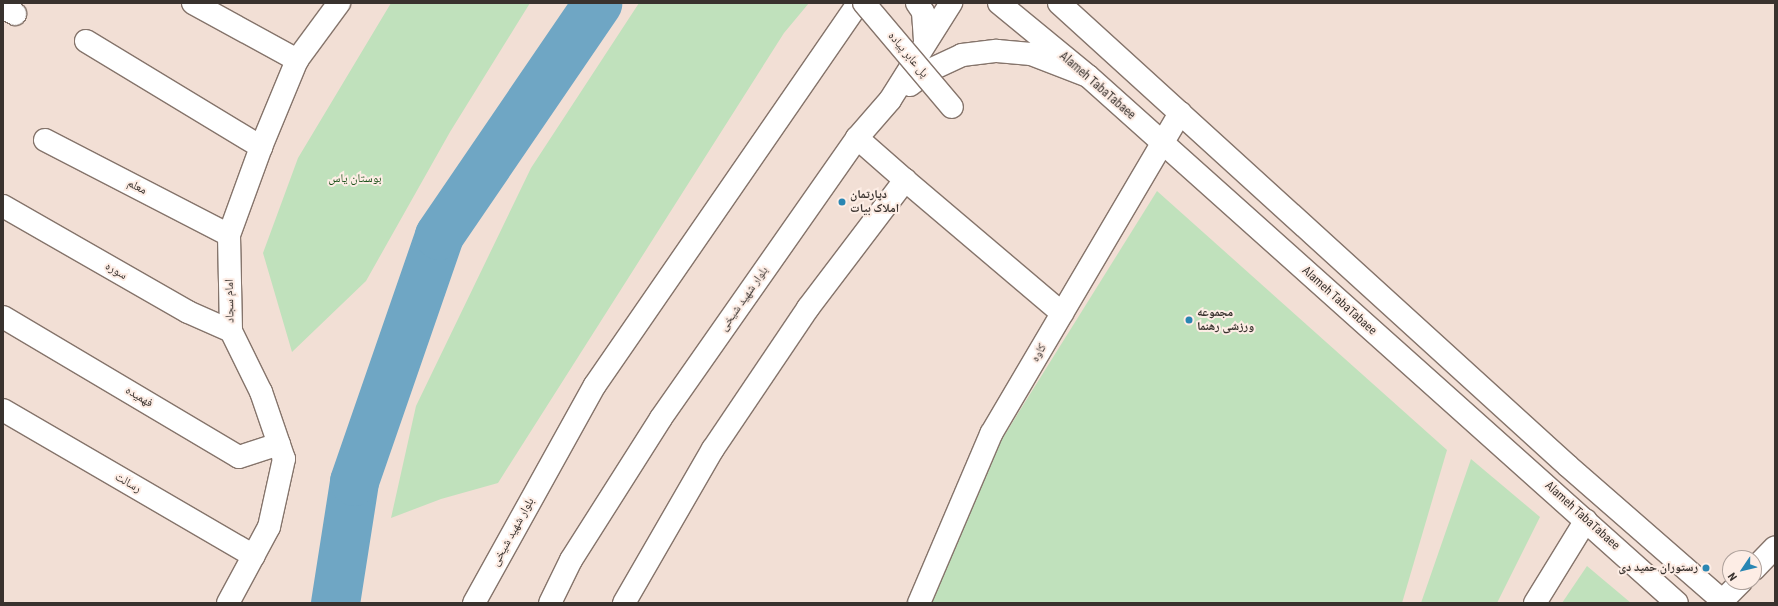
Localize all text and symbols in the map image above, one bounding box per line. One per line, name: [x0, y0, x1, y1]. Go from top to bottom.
street label: پل عابر پیاده: [885, 29, 931, 81]
street label: Alameh TabaTabaee: [1056, 49, 1138, 123]
park label: بوستان یاس: [328, 172, 382, 186]
street label: معلم: [125, 176, 149, 198]
place label: دپارتمان املاک بیات: [850, 188, 899, 216]
marker: دپارتمان املاک بیات: [837, 197, 847, 207]
street label: سوره: [102, 259, 130, 283]
street label: بلوار شهید شیخی: [716, 264, 772, 334]
street label: Alameh TabaTabaee: [1299, 264, 1379, 338]
street label: امام سجاد: [222, 279, 238, 323]
place label: مجموعه ورزشی رهنما: [1197, 306, 1254, 334]
marker: مجموعه ورزشی رهنما: [1184, 315, 1194, 325]
street label: کاوه: [1028, 341, 1050, 365]
street label: فهمیده: [123, 383, 155, 411]
street label: رسالت: [112, 470, 144, 496]
street label: Alameh TabaTabaee: [1542, 479, 1622, 553]
street label: بلوار شهید شیخی: [488, 495, 538, 569]
north arrow: [1722, 550, 1762, 590]
place label: رستوران حمید دی: [1618, 561, 1698, 575]
marker: رستوران حمید دی: [1701, 563, 1711, 573]
text: N: [1725, 570, 1740, 583]

